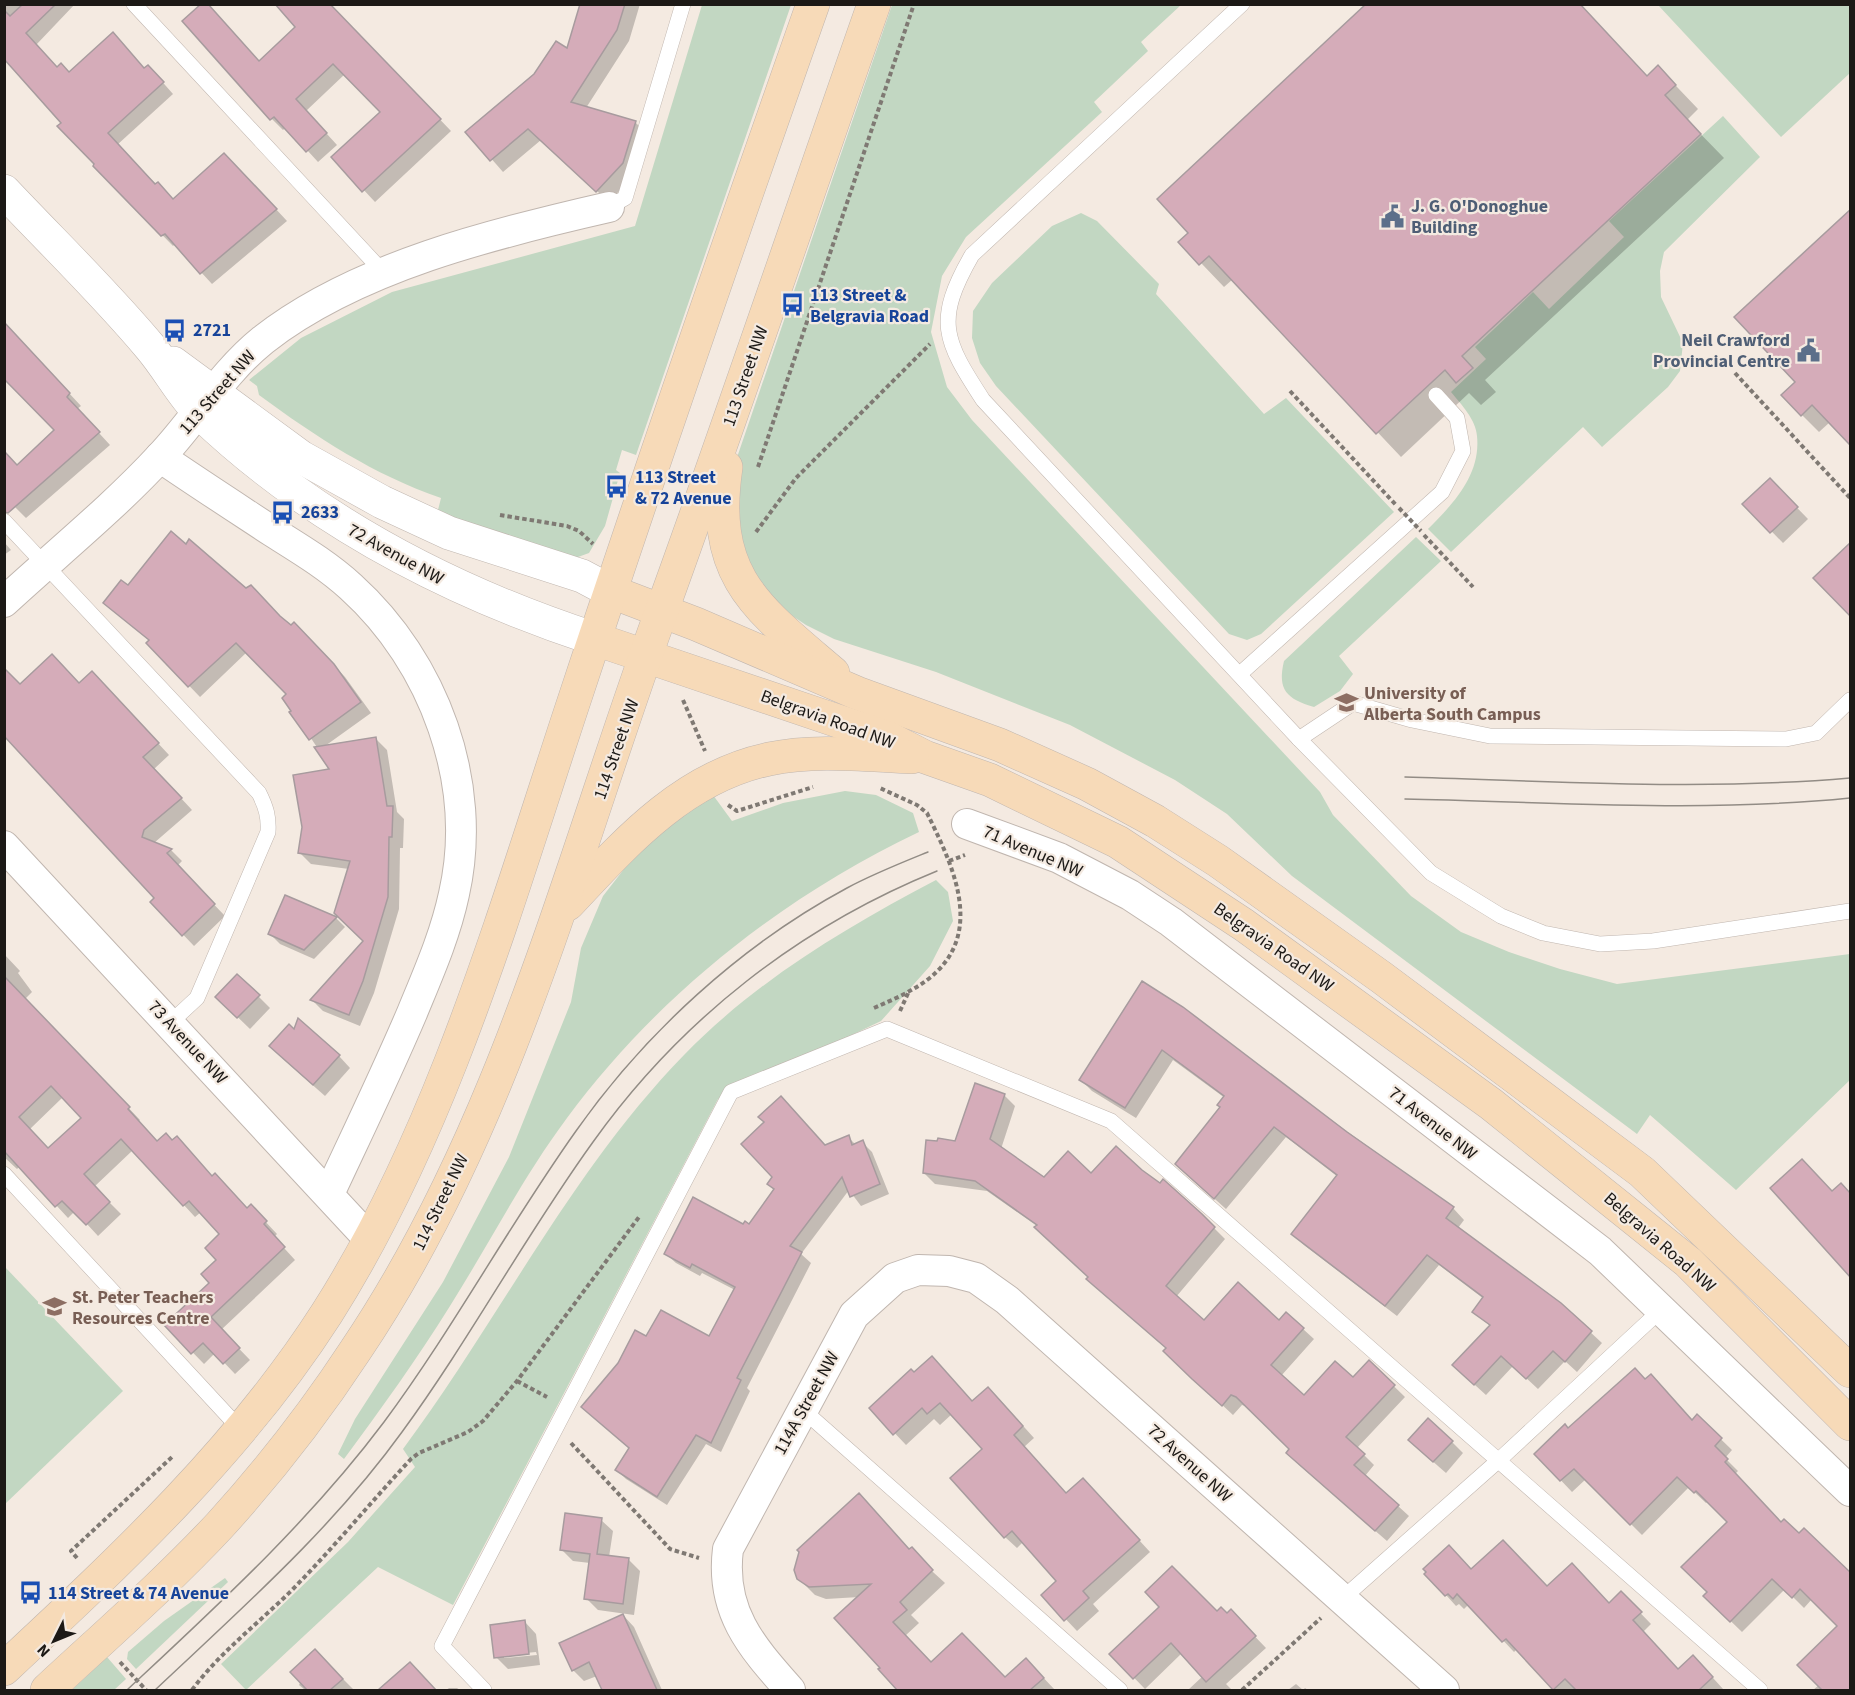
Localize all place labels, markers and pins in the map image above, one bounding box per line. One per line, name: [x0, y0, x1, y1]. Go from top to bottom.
place label: J. G. O'Donoghue Building: [1411, 194, 1548, 240]
public building icon: J. G. O'Donoghue Building: [1380, 203, 1406, 229]
place label: 113 Street & Belgravia Road: [810, 283, 929, 329]
bus stop icon: 113 Street & Belgravia Road: [779, 292, 805, 318]
bus stop icon: 2721: [162, 317, 188, 343]
place label: 2721: [193, 318, 231, 343]
place label: Neil Crawford Provincial Centre: [1653, 328, 1790, 374]
public building icon: Neil Crawford Provincial Centre: [1795, 337, 1821, 363]
place label: 113 Street & 72 Avenue: [635, 465, 732, 511]
bus stop icon: 113 Street & 72 Avenue: [604, 474, 630, 500]
bus stop icon: 2633: [270, 499, 296, 525]
place label: 2633: [301, 500, 339, 525]
place label: University of Alberta South Campus: [1363, 681, 1541, 727]
school or university icon: University of Alberta South Campus: [1333, 690, 1359, 716]
place label: St. Peter Teachers Resources Centre: [72, 1285, 214, 1331]
school or university icon: St. Peter Teachers Resources Centre: [41, 1294, 67, 1320]
bus stop icon: 114 Street & 74 Avenue: [17, 1580, 43, 1606]
place label: 114 Street & 74 Avenue: [48, 1581, 229, 1606]

